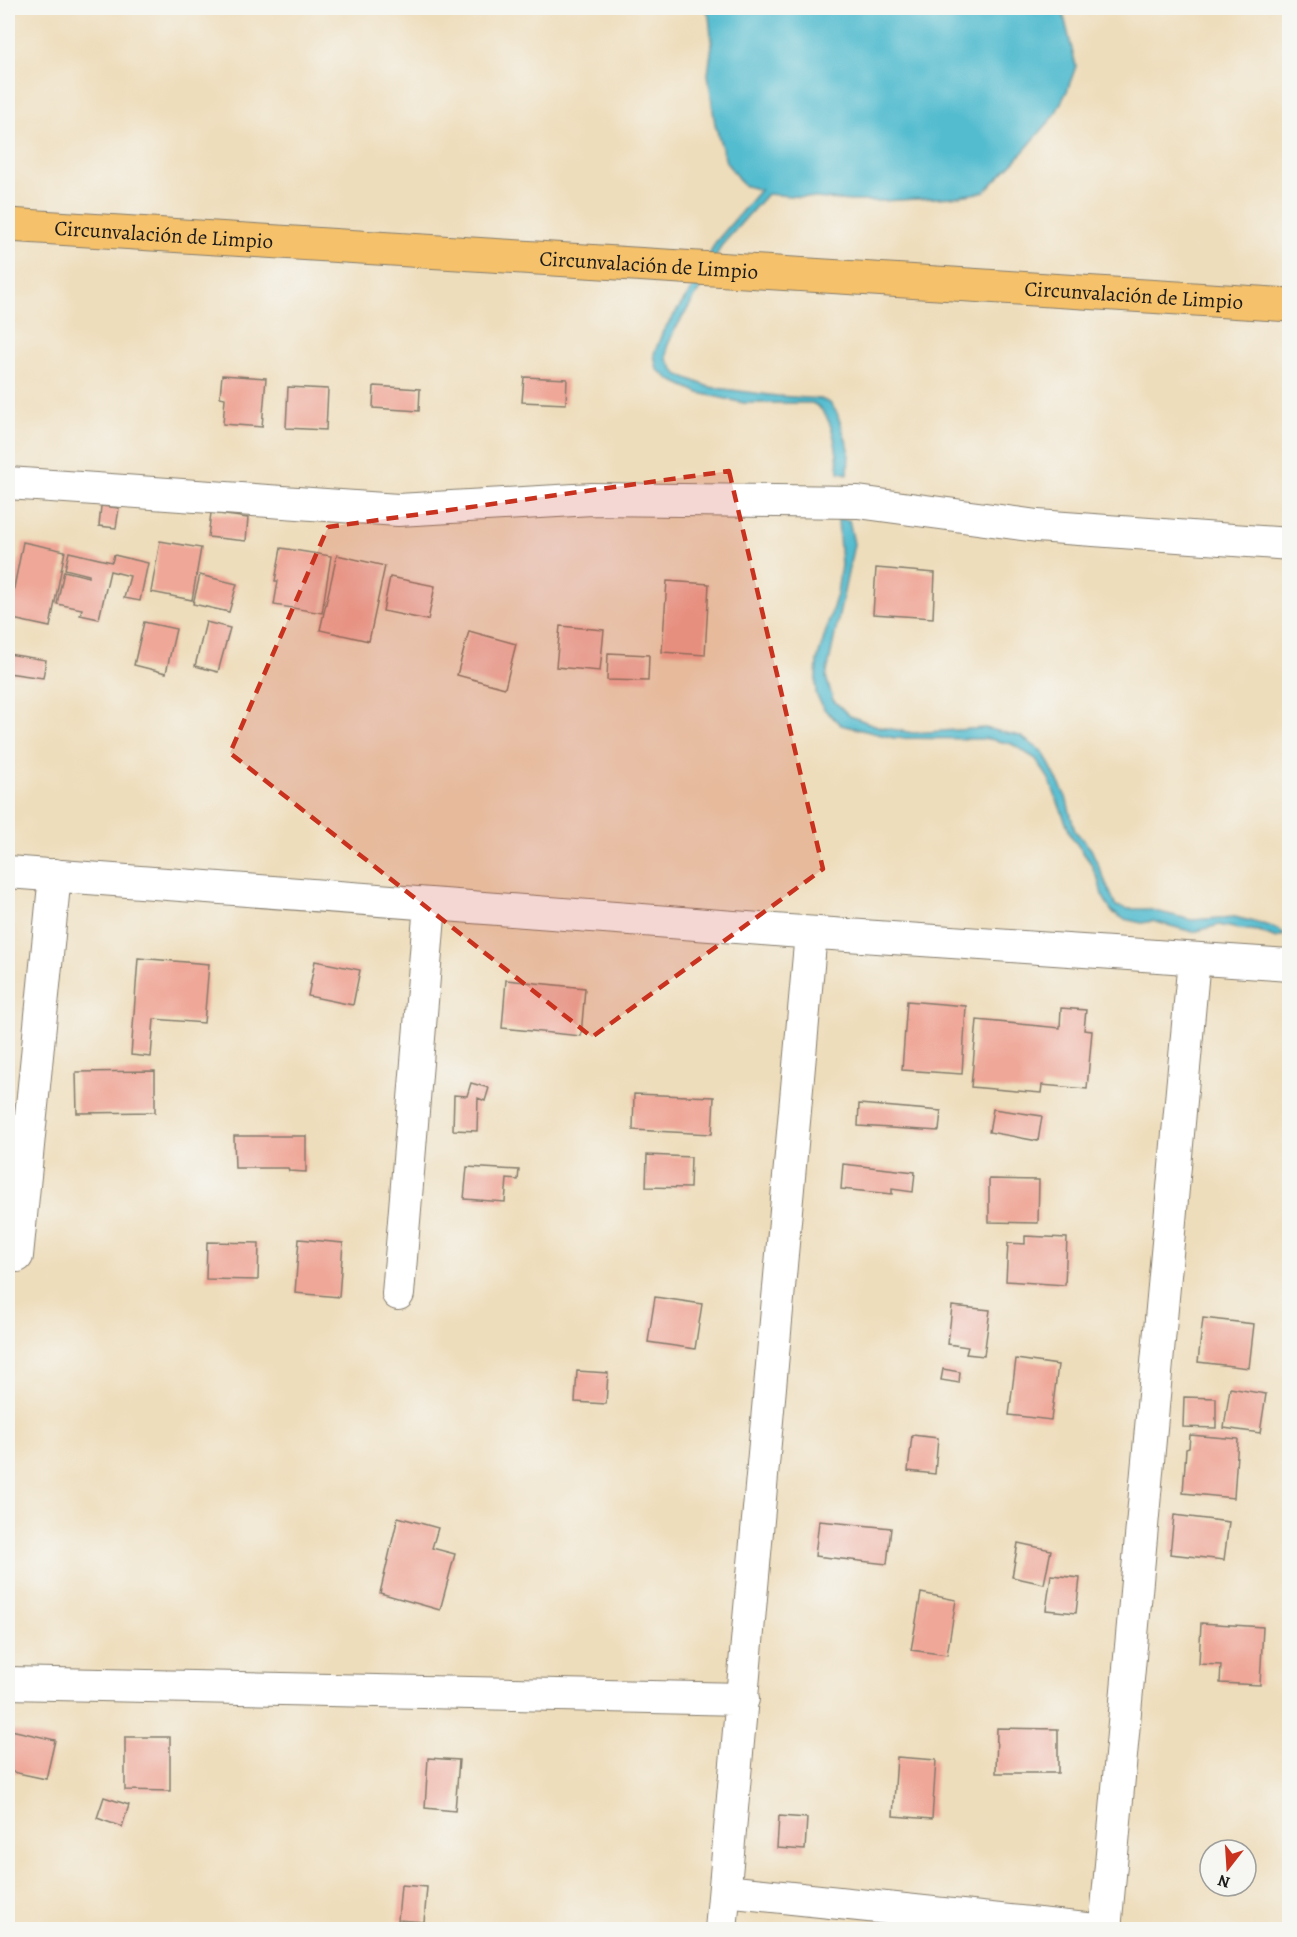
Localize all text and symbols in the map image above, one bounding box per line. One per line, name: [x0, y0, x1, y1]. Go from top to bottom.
street label: Circunvalación de Limpio: [53, 214, 274, 256]
street label: Circunvalación de Limpio: [539, 244, 759, 286]
street label: Circunvalación de Limpio: [1024, 274, 1244, 316]
north arrow: [1198, 1838, 1258, 1898]
text: N: [1215, 1869, 1233, 1894]

